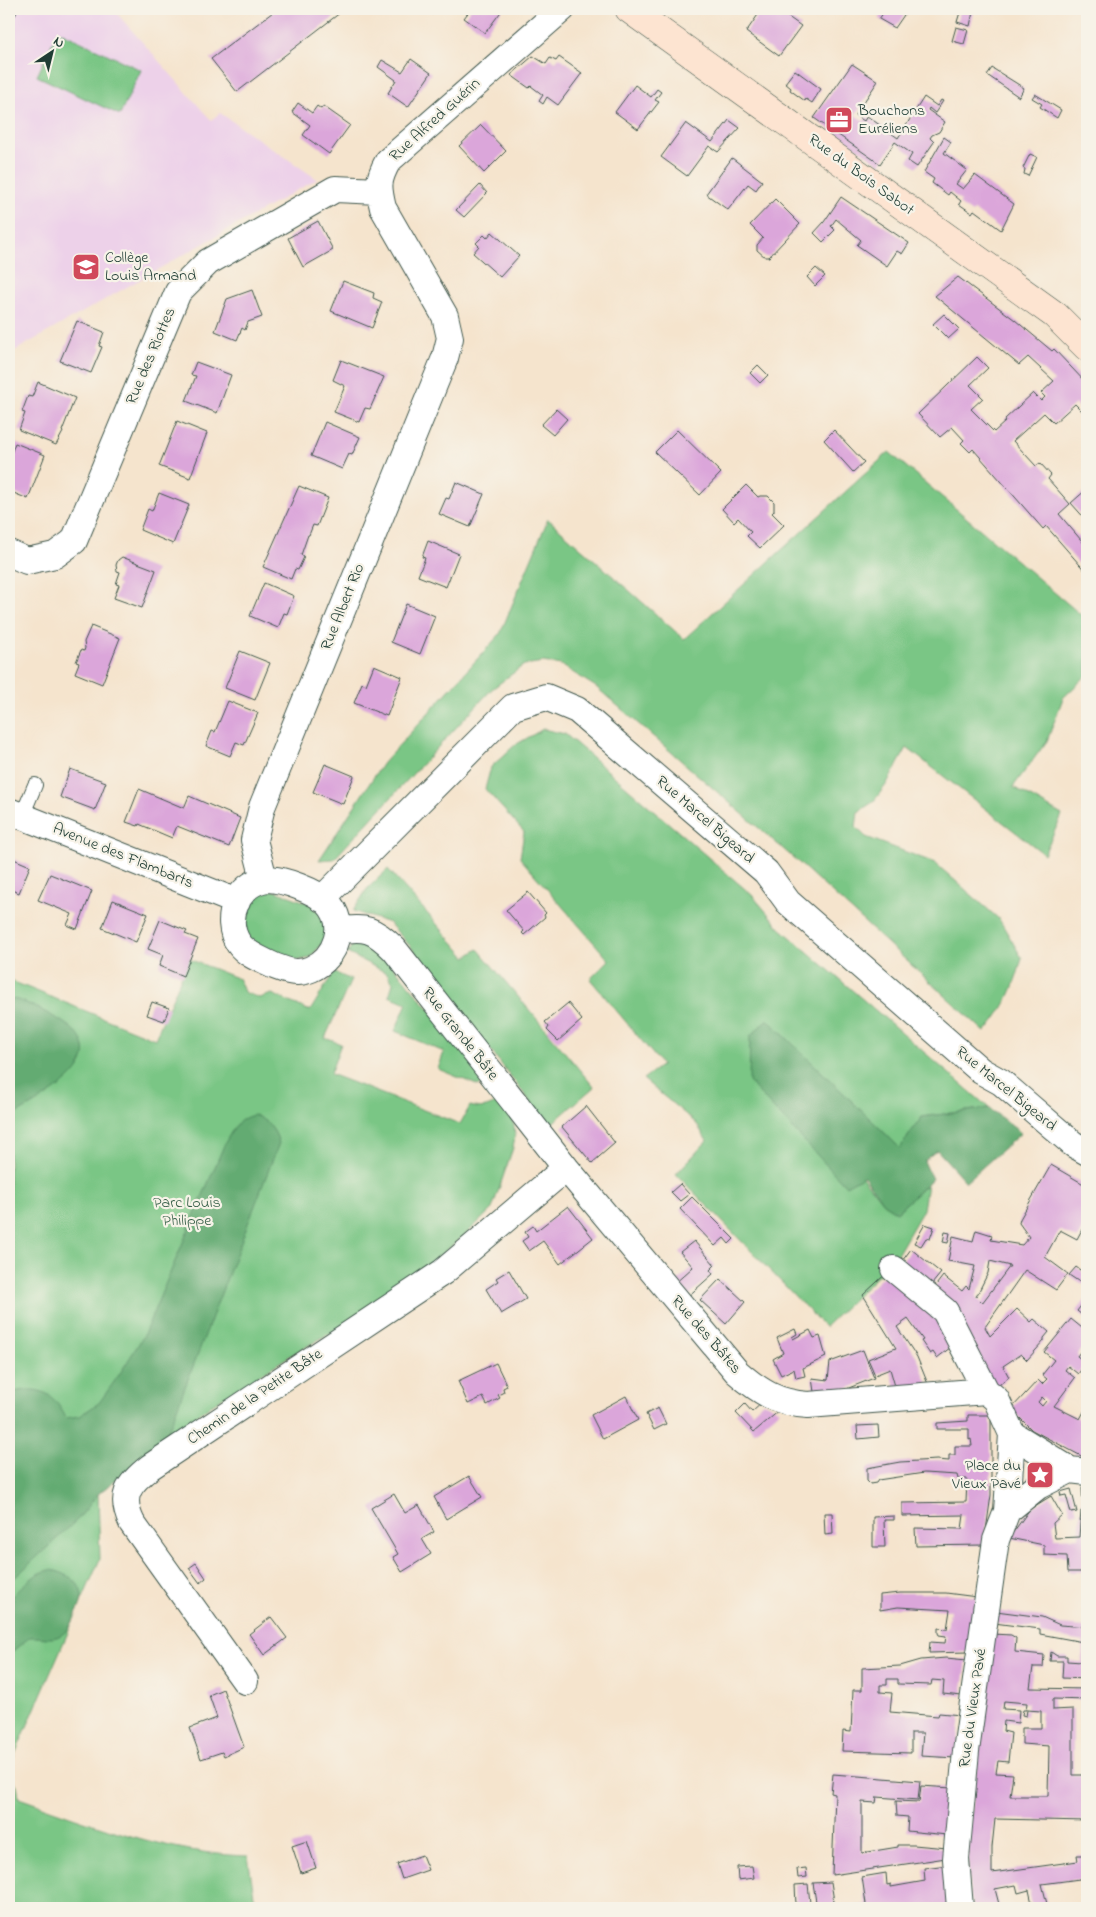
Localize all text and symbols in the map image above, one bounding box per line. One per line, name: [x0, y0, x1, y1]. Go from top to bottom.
north arrow: [28, 28, 78, 78]
text: N: [49, 31, 68, 54]
street label: Rue Alfred Guérin: [384, 72, 486, 168]
place label: Bouchons Euréliens: [857, 99, 925, 141]
office icon: Bouchons Euréliens: [824, 105, 854, 135]
street label: Rue du Bois Sabot: [803, 128, 920, 222]
place label: Collège Louis Armand: [105, 246, 196, 288]
school or university icon: Collège Louis Armand: [71, 252, 101, 282]
street label: Rue des Riottes: [120, 304, 182, 408]
street label: Rue Albert Rio: [315, 560, 371, 654]
street label: Rue Marcel Bigeard: [650, 770, 760, 870]
street label: Avenue des Flambarts: [49, 817, 197, 895]
street label: Rue Grande Bâte: [416, 982, 505, 1086]
street label: Rue Marcel Bigeard: [950, 1041, 1062, 1137]
park label: Parc Louis Philippe: [153, 1191, 221, 1233]
street label: Rue des Bâtes: [665, 1290, 747, 1380]
street label: Chemin de la Petite Bâte: [183, 1342, 328, 1451]
place label: Place du Vieux Pavé: [951, 1454, 1022, 1496]
place icon: Place du Vieux Pavé: [1025, 1460, 1055, 1490]
street label: Rue du Vieux Pavé: [953, 1646, 993, 1769]

